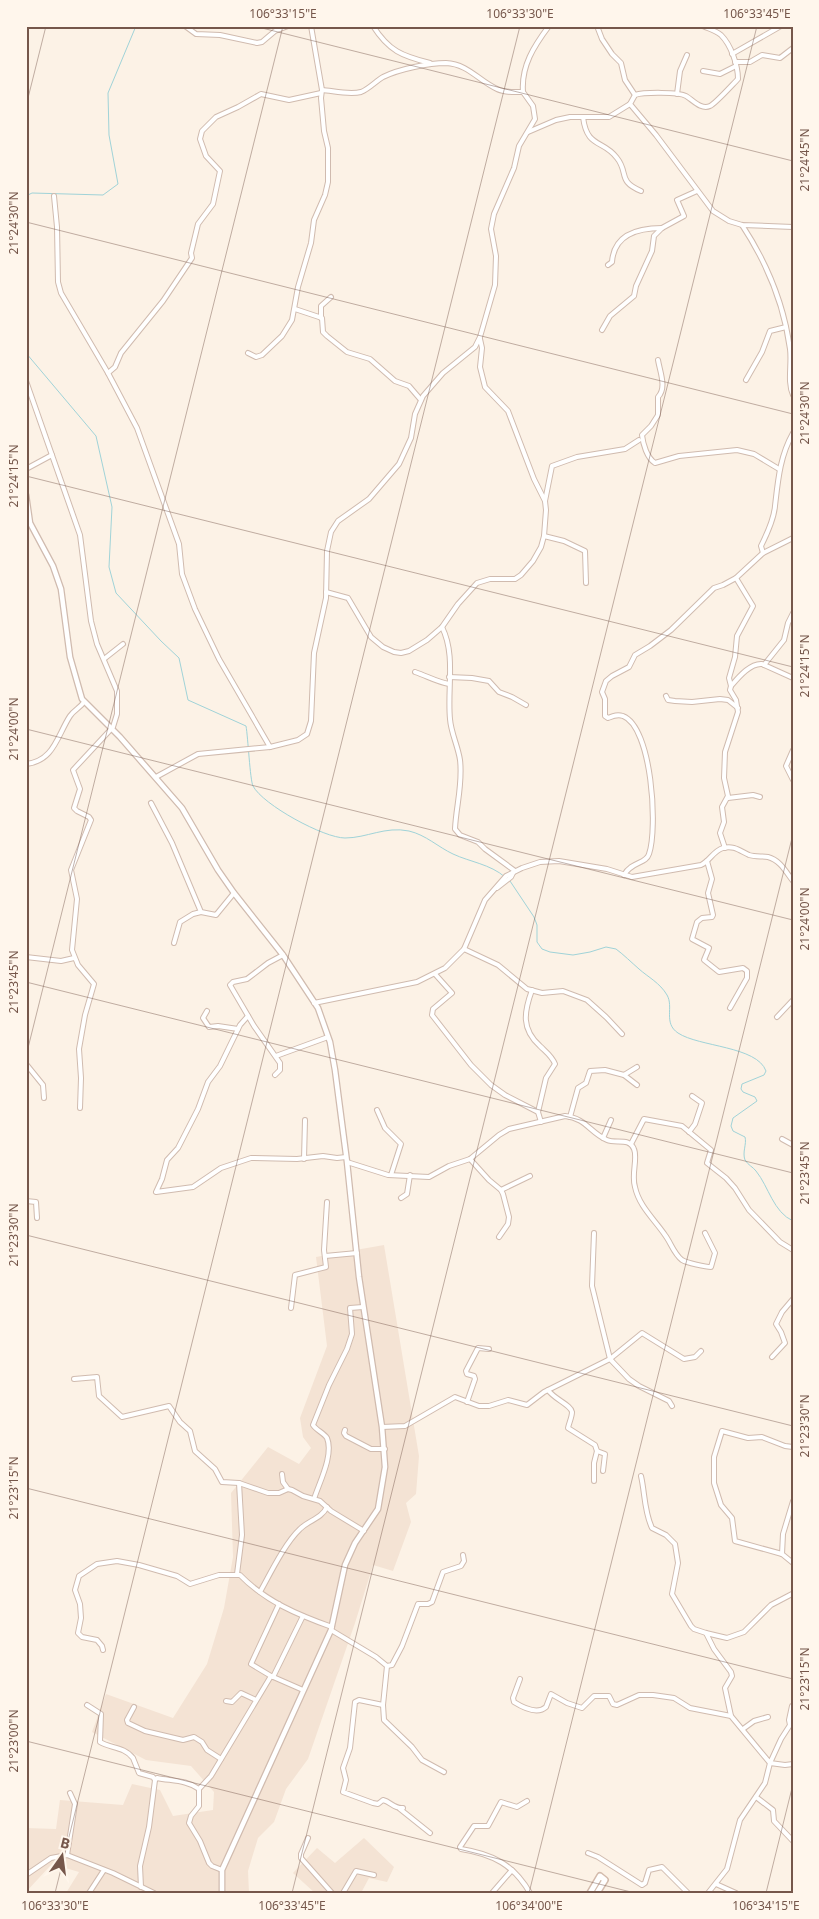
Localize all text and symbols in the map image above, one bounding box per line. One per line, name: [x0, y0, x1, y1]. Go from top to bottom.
text: 106°33'15"E: [249, 5, 317, 22]
text: 106°33'30"E: [486, 5, 554, 22]
text: 106°33'45"E: [723, 5, 791, 22]
text: 21°24'45"N: [796, 128, 813, 192]
text: 21°24'30"N: [5, 191, 22, 255]
text: 21°24'30"N: [796, 381, 813, 445]
text: 21°24'15"N: [5, 444, 22, 508]
text: 21°24'15"N: [796, 634, 813, 698]
text: 21°24'00"N: [5, 697, 22, 761]
text: 21°24'00"N: [796, 887, 813, 951]
text: 21°23'45"N: [5, 950, 22, 1014]
text: 21°23'45"N: [796, 1141, 813, 1205]
text: 21°23'30"N: [5, 1203, 22, 1267]
text: 21°23'30"N: [796, 1394, 813, 1458]
text: 21°23'15"N: [5, 1456, 22, 1520]
text: 21°23'15"N: [796, 1647, 813, 1711]
text: 21°23'00"N: [5, 1709, 22, 1773]
north arrow: [38, 1832, 88, 1882]
text: B: [58, 1833, 72, 1853]
text: 106°33'30"E: [21, 1897, 89, 1914]
text: 106°33'45"E: [258, 1897, 326, 1914]
text: 106°34'00"E: [495, 1897, 563, 1914]
text: 106°34'15"E: [732, 1897, 800, 1914]

